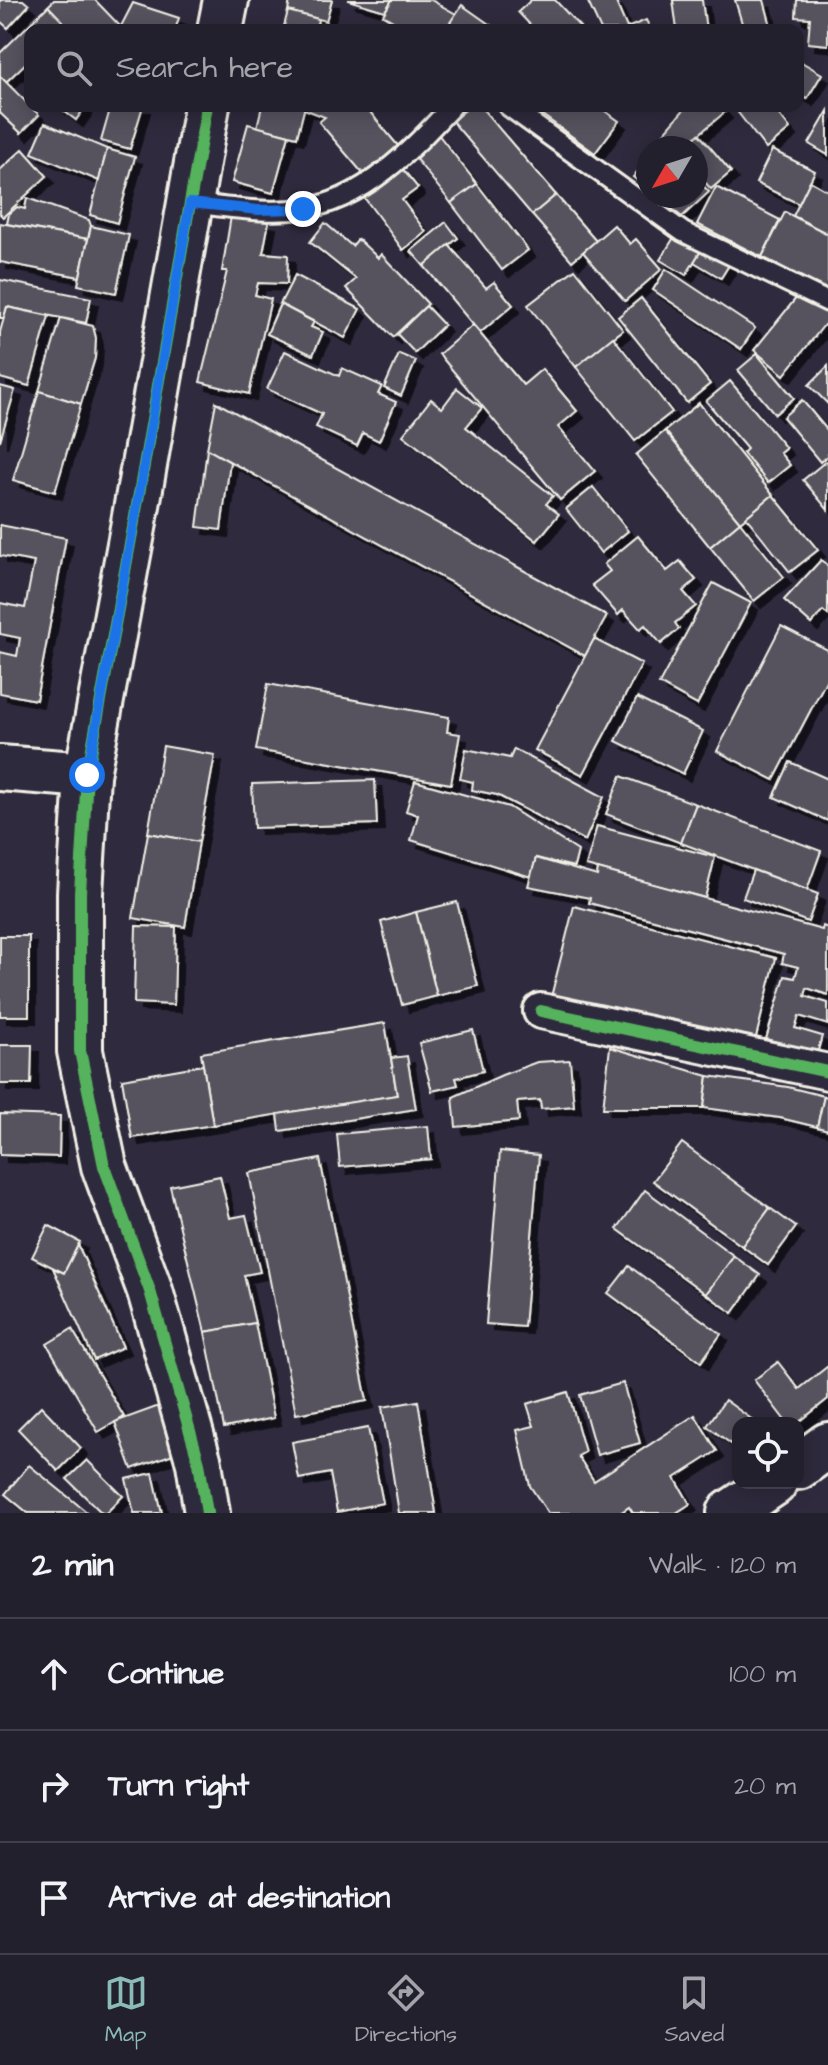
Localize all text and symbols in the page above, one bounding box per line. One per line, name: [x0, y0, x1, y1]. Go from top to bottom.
search box: [24, 24, 804, 112]
icon: search: [52, 46, 96, 90]
text: Search here: [116, 47, 293, 89]
north arrow: [636, 136, 708, 208]
route end: [285, 191, 321, 227]
route start: [69, 757, 105, 793]
map controls: [732, 1417, 804, 1489]
button: locate: [732, 1417, 804, 1489]
text: 2 min: [32, 1541, 114, 1589]
text: Walk · 120 m: [649, 1547, 796, 1583]
icon: ahead: [32, 1652, 76, 1696]
text: Continue: [108, 1653, 224, 1695]
text: 100 m: [729, 1656, 796, 1692]
icon: right: [32, 1764, 76, 1808]
text: Turn right: [108, 1765, 249, 1807]
text: 20 m: [734, 1768, 796, 1804]
icon: arrive: [32, 1876, 76, 1920]
text: Arrive at destination: [108, 1877, 390, 1919]
tab: Map: [104, 1971, 148, 2050]
tab: Directions: [355, 1971, 457, 2050]
tab: Saved: [664, 1971, 724, 2050]

